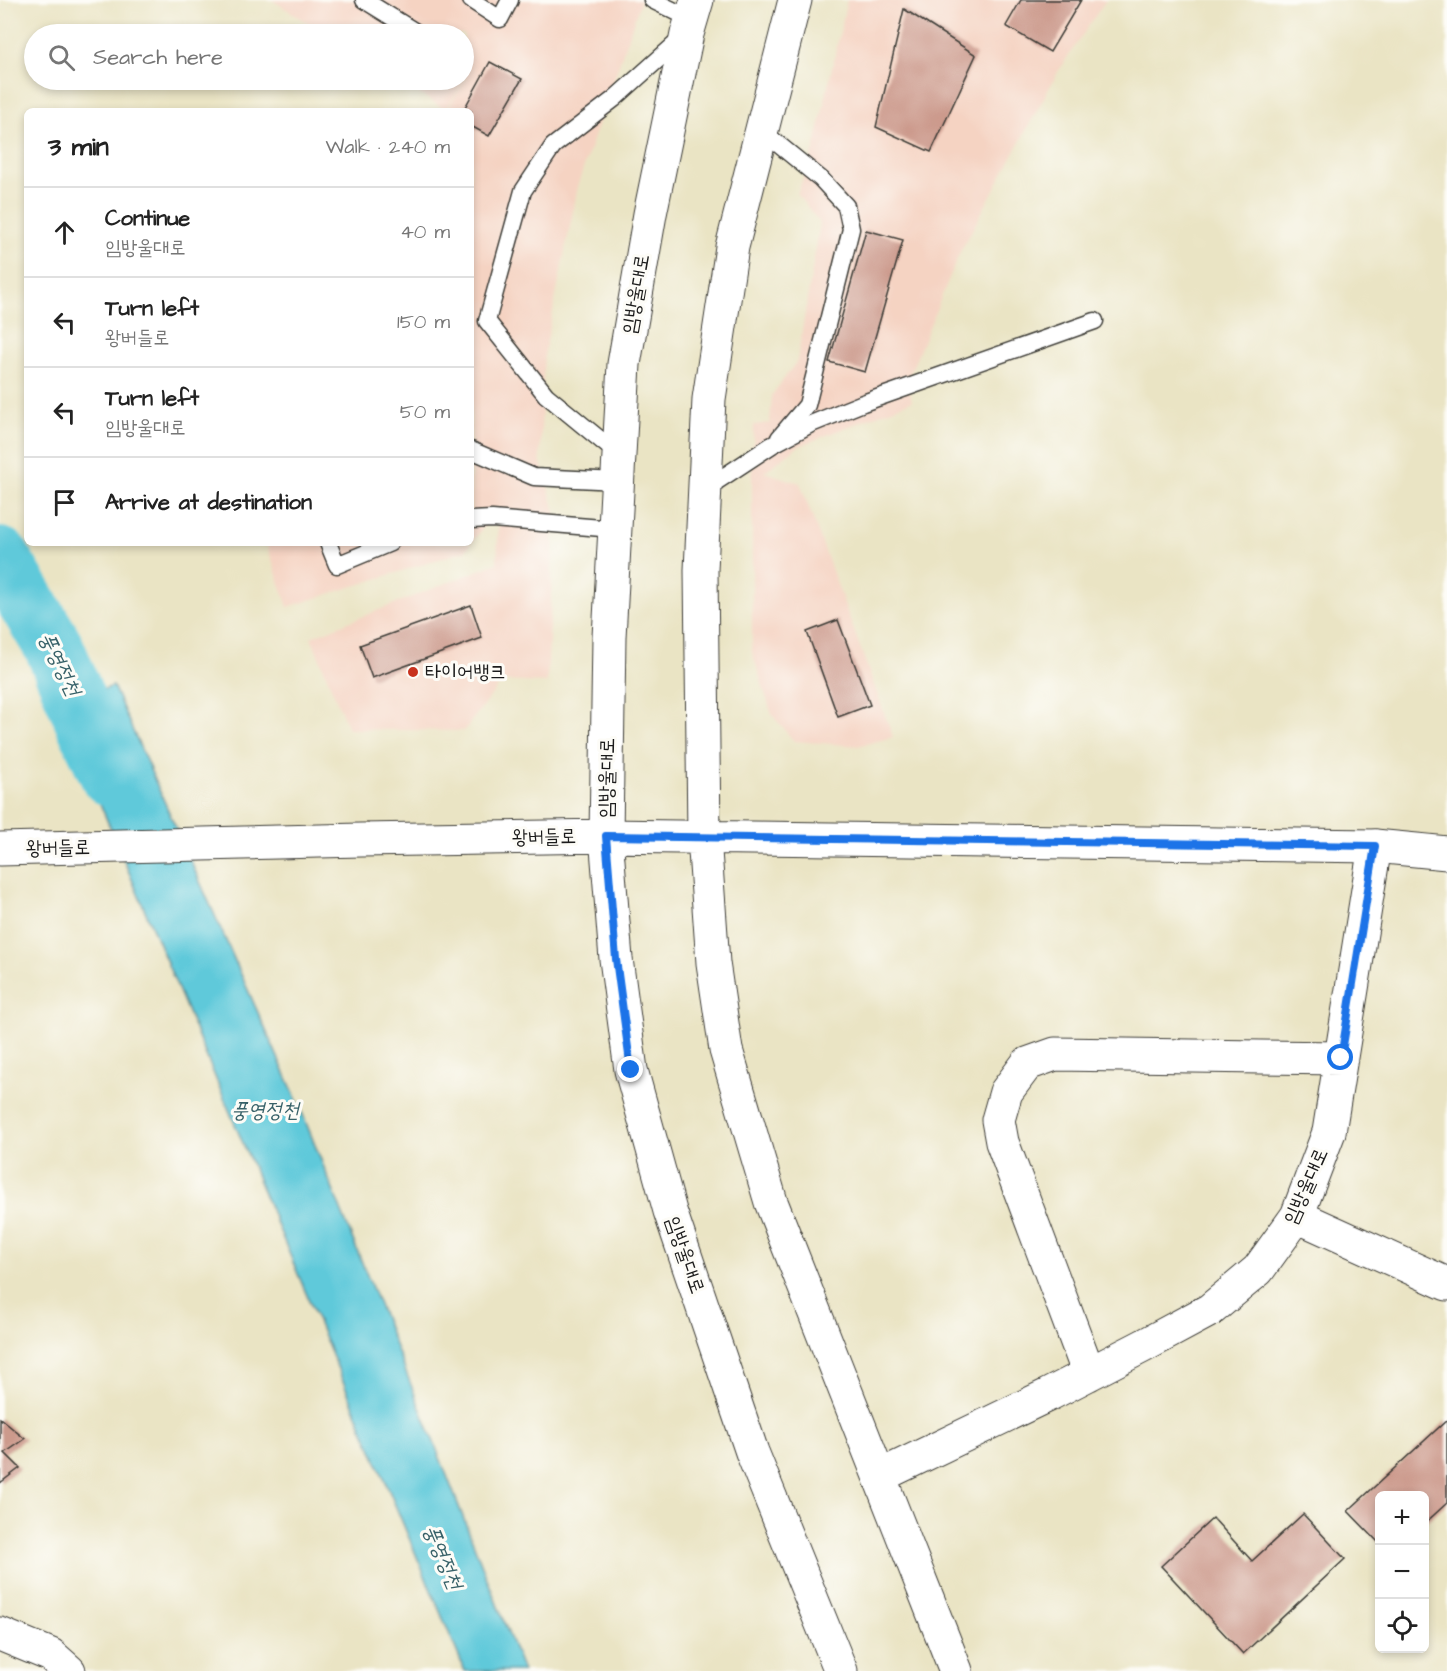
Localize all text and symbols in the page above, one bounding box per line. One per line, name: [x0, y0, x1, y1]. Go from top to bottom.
search box: [24, 24, 474, 90]
icon: search: [45, 41, 78, 74]
text: Search here: [93, 42, 223, 73]
text: 3 min: [48, 129, 109, 165]
text: Walk · 240 m: [326, 133, 450, 161]
text: Continue: [105, 203, 190, 234]
icon: ahead: [48, 216, 81, 249]
text: 40 m: [400, 218, 450, 246]
text: 임방울대로: [105, 234, 185, 262]
street label: 임방울대로: [615, 252, 657, 336]
text: Turn left: [105, 293, 199, 324]
icon: left: [48, 306, 81, 339]
text: 150 m: [397, 308, 450, 336]
text: 왕버들로: [105, 324, 169, 352]
text: Turn left: [105, 383, 199, 414]
icon: left: [48, 396, 81, 429]
text: 50 m: [400, 398, 450, 426]
text: 임방울대로: [105, 414, 185, 442]
icon: arrive: [48, 486, 81, 519]
text: Arrive at destination: [105, 487, 312, 518]
water label: 풍영정천: [32, 627, 89, 703]
place label: 타이어뱅크: [425, 658, 505, 686]
marker: 타이어뱅크: [406, 665, 420, 679]
street label: 임방울대로: [592, 738, 622, 818]
street label: 왕버들로: [512, 822, 576, 852]
street label: 왕버들로: [26, 833, 90, 863]
route start: [1327, 1044, 1353, 1070]
route end: [617, 1056, 643, 1082]
water label: 풍영정천: [231, 1096, 301, 1125]
street label: 임방울대로: [1277, 1144, 1335, 1228]
street label: 임방울대로: [659, 1212, 711, 1298]
map controls: [1375, 1491, 1429, 1653]
button: +: [1375, 1491, 1429, 1545]
water label: 풍영정천: [416, 1520, 470, 1596]
button: −: [1375, 1545, 1429, 1599]
button: locate: [1375, 1599, 1429, 1653]

